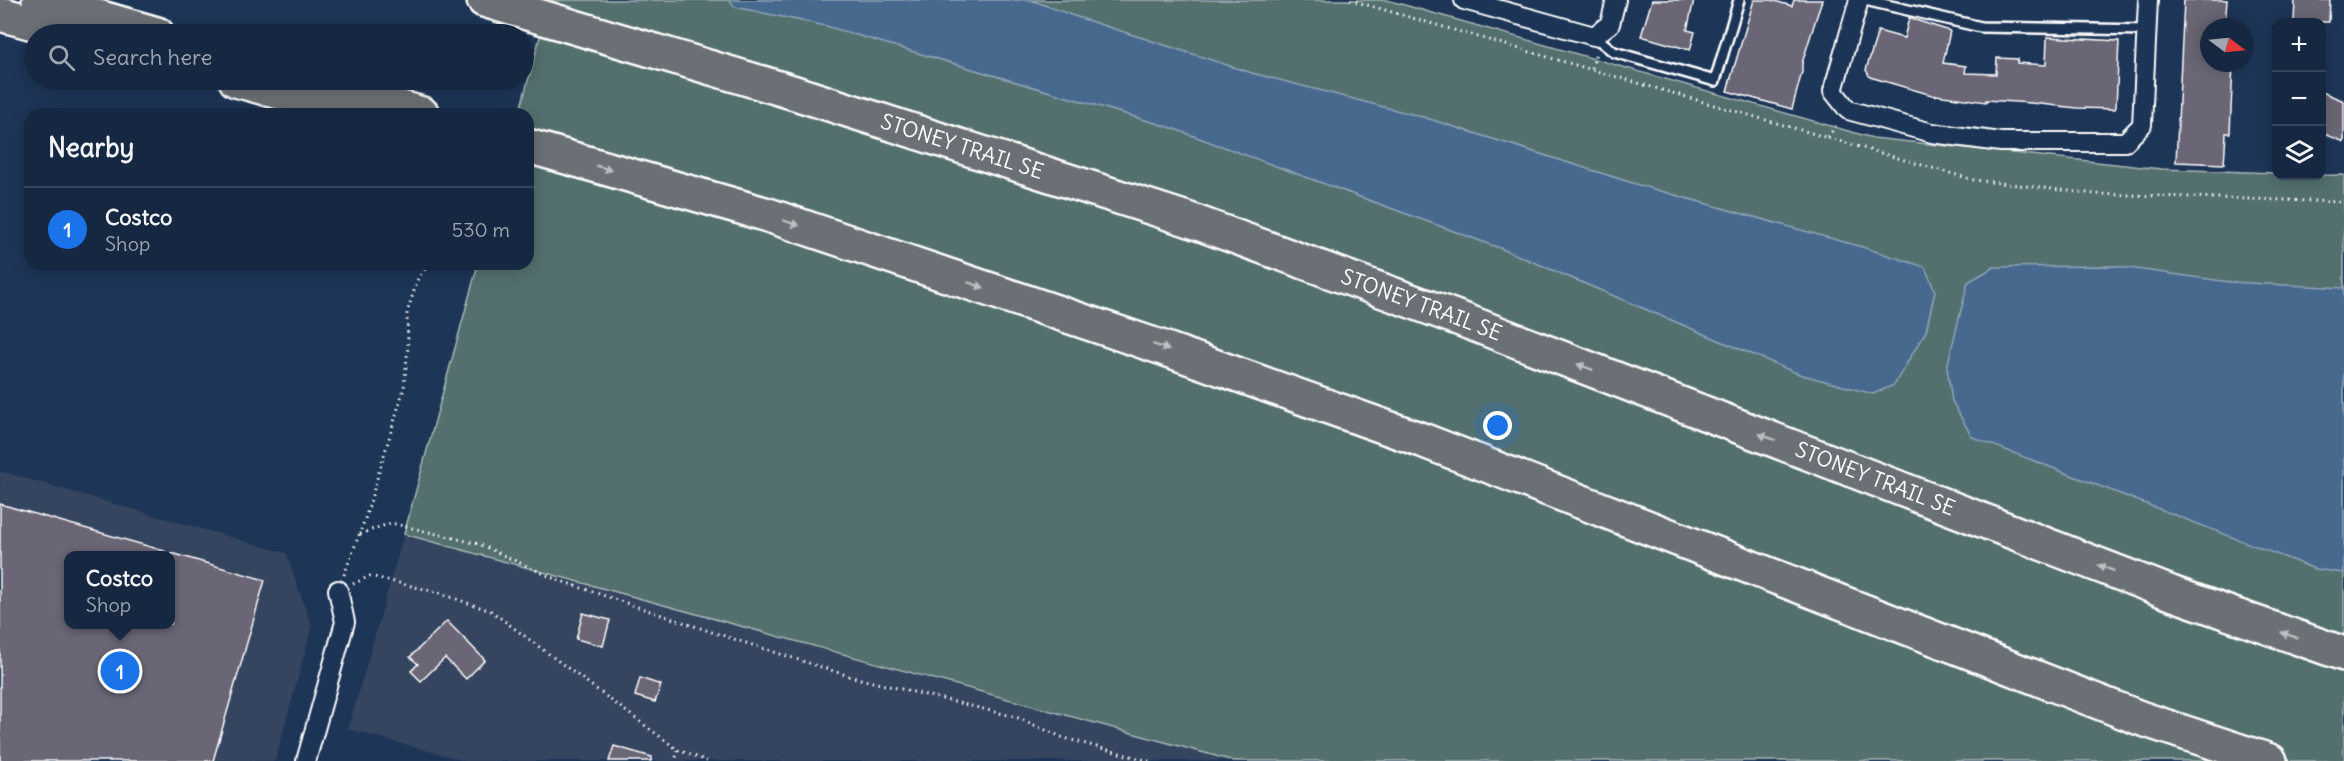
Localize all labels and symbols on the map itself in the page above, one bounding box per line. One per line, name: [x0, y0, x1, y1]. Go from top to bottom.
north arrow: [2200, 18, 2254, 72]
street label: STONEY TRAIL SE: [877, 107, 1047, 185]
one-way arrow: [595, 164, 613, 173]
one-way arrow: [782, 219, 800, 228]
street label: STONEY TRAIL SE: [1337, 263, 1506, 347]
one-way arrow: [967, 281, 985, 290]
one-way arrow: [1152, 343, 1170, 353]
one-way arrow: [1576, 362, 1594, 371]
your location: [1483, 411, 1512, 440]
one-way arrow: [1758, 432, 1776, 441]
street label: STONEY TRAIL SE: [1791, 435, 1959, 522]
one-way arrow: [2096, 563, 2114, 573]
one-way arrow: [2280, 629, 2298, 639]
pin: 1: [100, 648, 140, 694]

